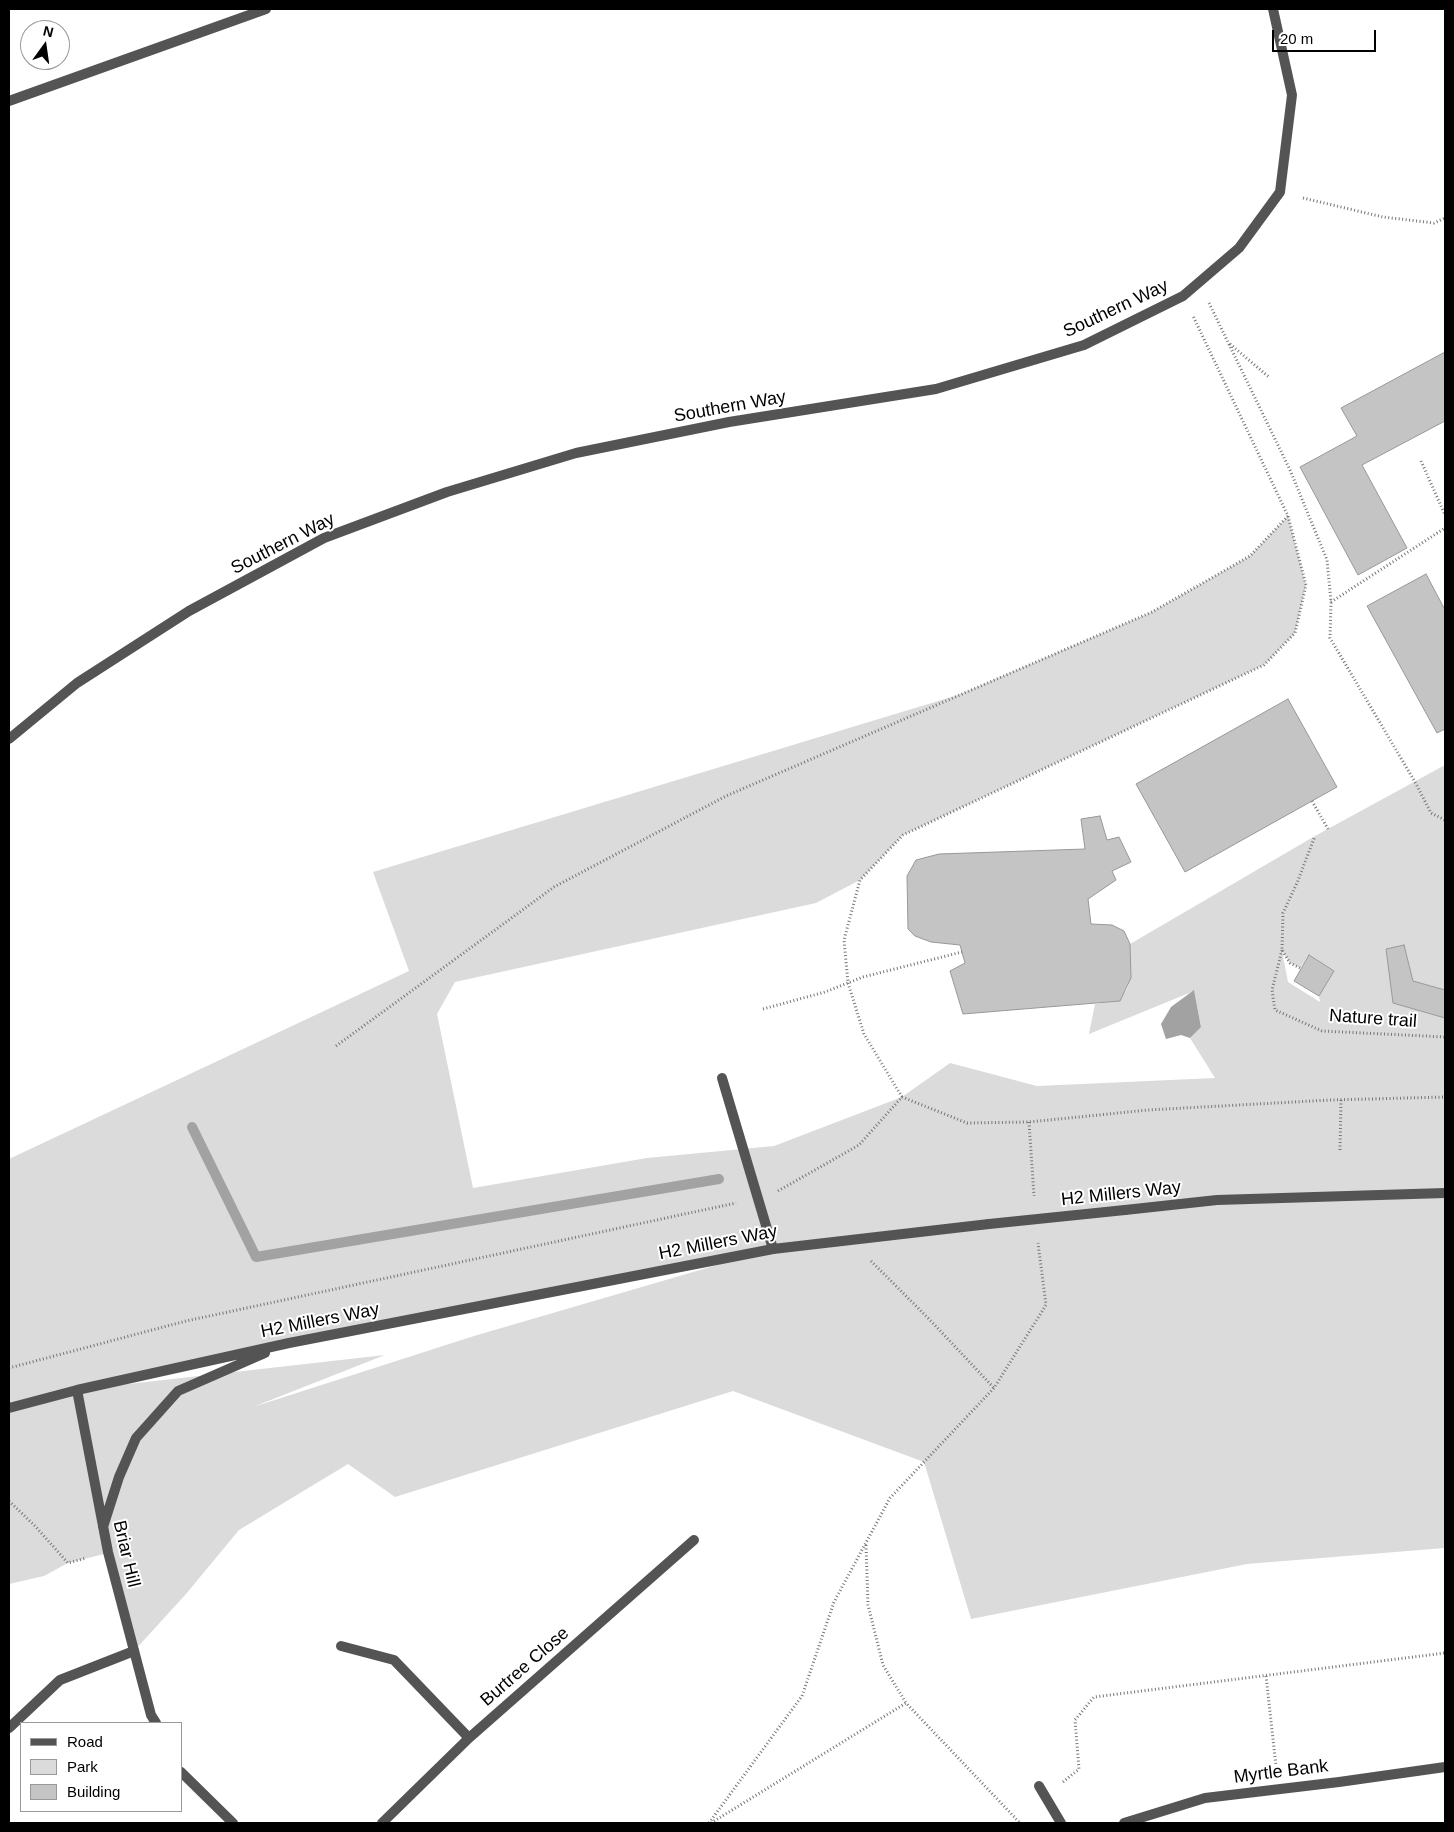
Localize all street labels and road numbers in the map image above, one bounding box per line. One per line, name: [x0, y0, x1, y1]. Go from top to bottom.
street label: Southern Way: [1060, 275, 1172, 343]
street label: Southern Way: [672, 387, 788, 427]
street label: Southern Way: [228, 509, 338, 579]
street label: Nature trail: [1328, 1005, 1418, 1033]
street label: H2 Millers Way: [1060, 1177, 1182, 1211]
street label: H2 Millers Way: [657, 1221, 779, 1265]
street label: H2 Millers Way: [259, 1299, 381, 1343]
street label: Briar Hill: [108, 1518, 144, 1590]
street label: Burtree Close: [476, 1623, 574, 1711]
street label: Myrtle Bank: [1233, 1755, 1329, 1789]

